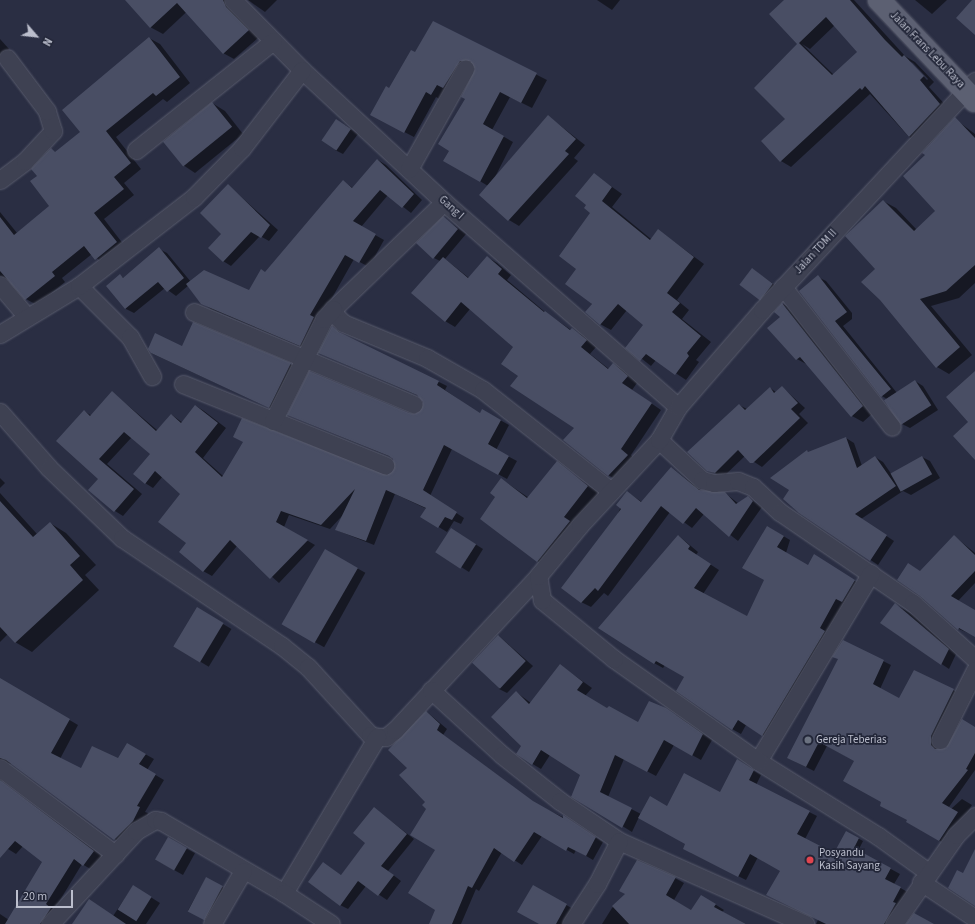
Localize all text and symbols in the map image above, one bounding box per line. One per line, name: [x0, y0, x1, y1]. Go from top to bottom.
street label: Jalan Frans Lebu Raya: [887, 9, 967, 91]
north arrow: [16, 16, 56, 56]
text: N: [39, 35, 55, 49]
street label: Gang I: [436, 193, 466, 223]
street label: Jalan TDM II: [792, 227, 840, 277]
place label: Gereja Teberias: [816, 733, 887, 747]
marker: Gereja Teberias: [803, 735, 813, 745]
place label: Posyandu Kasih Sayang: [819, 847, 880, 873]
marker: Posyandu Kasih Sayang: [804, 854, 816, 866]
scale bar: [18, 882, 75, 908]
text: 20 m: [23, 888, 47, 905]

